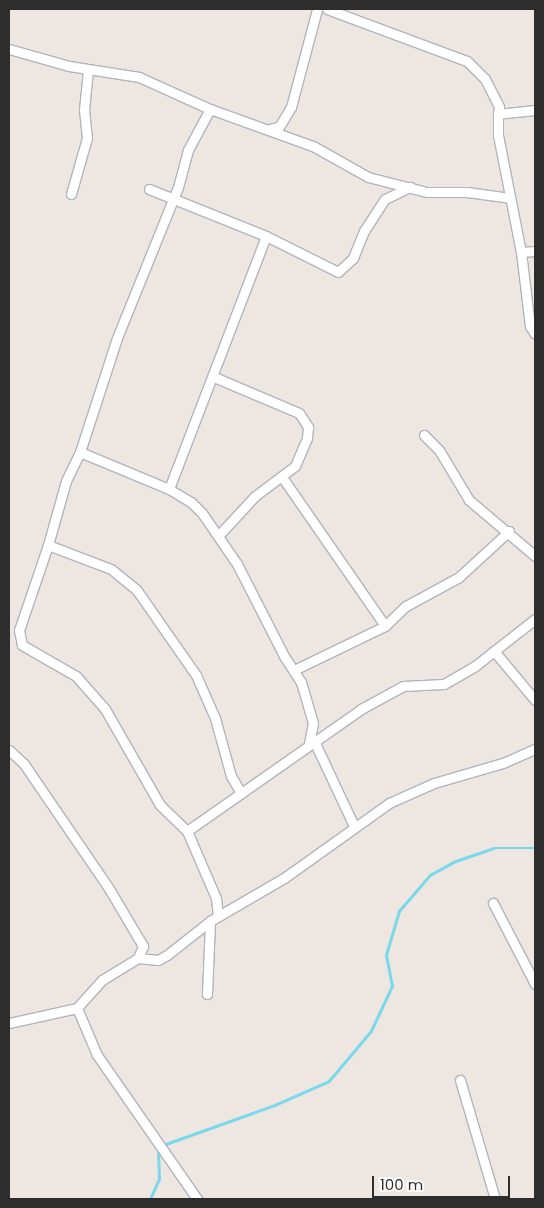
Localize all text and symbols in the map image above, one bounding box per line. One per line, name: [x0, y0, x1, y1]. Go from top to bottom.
scale bar: [374, 1166, 512, 1198]
text: 100 m: [380, 1174, 423, 1195]

